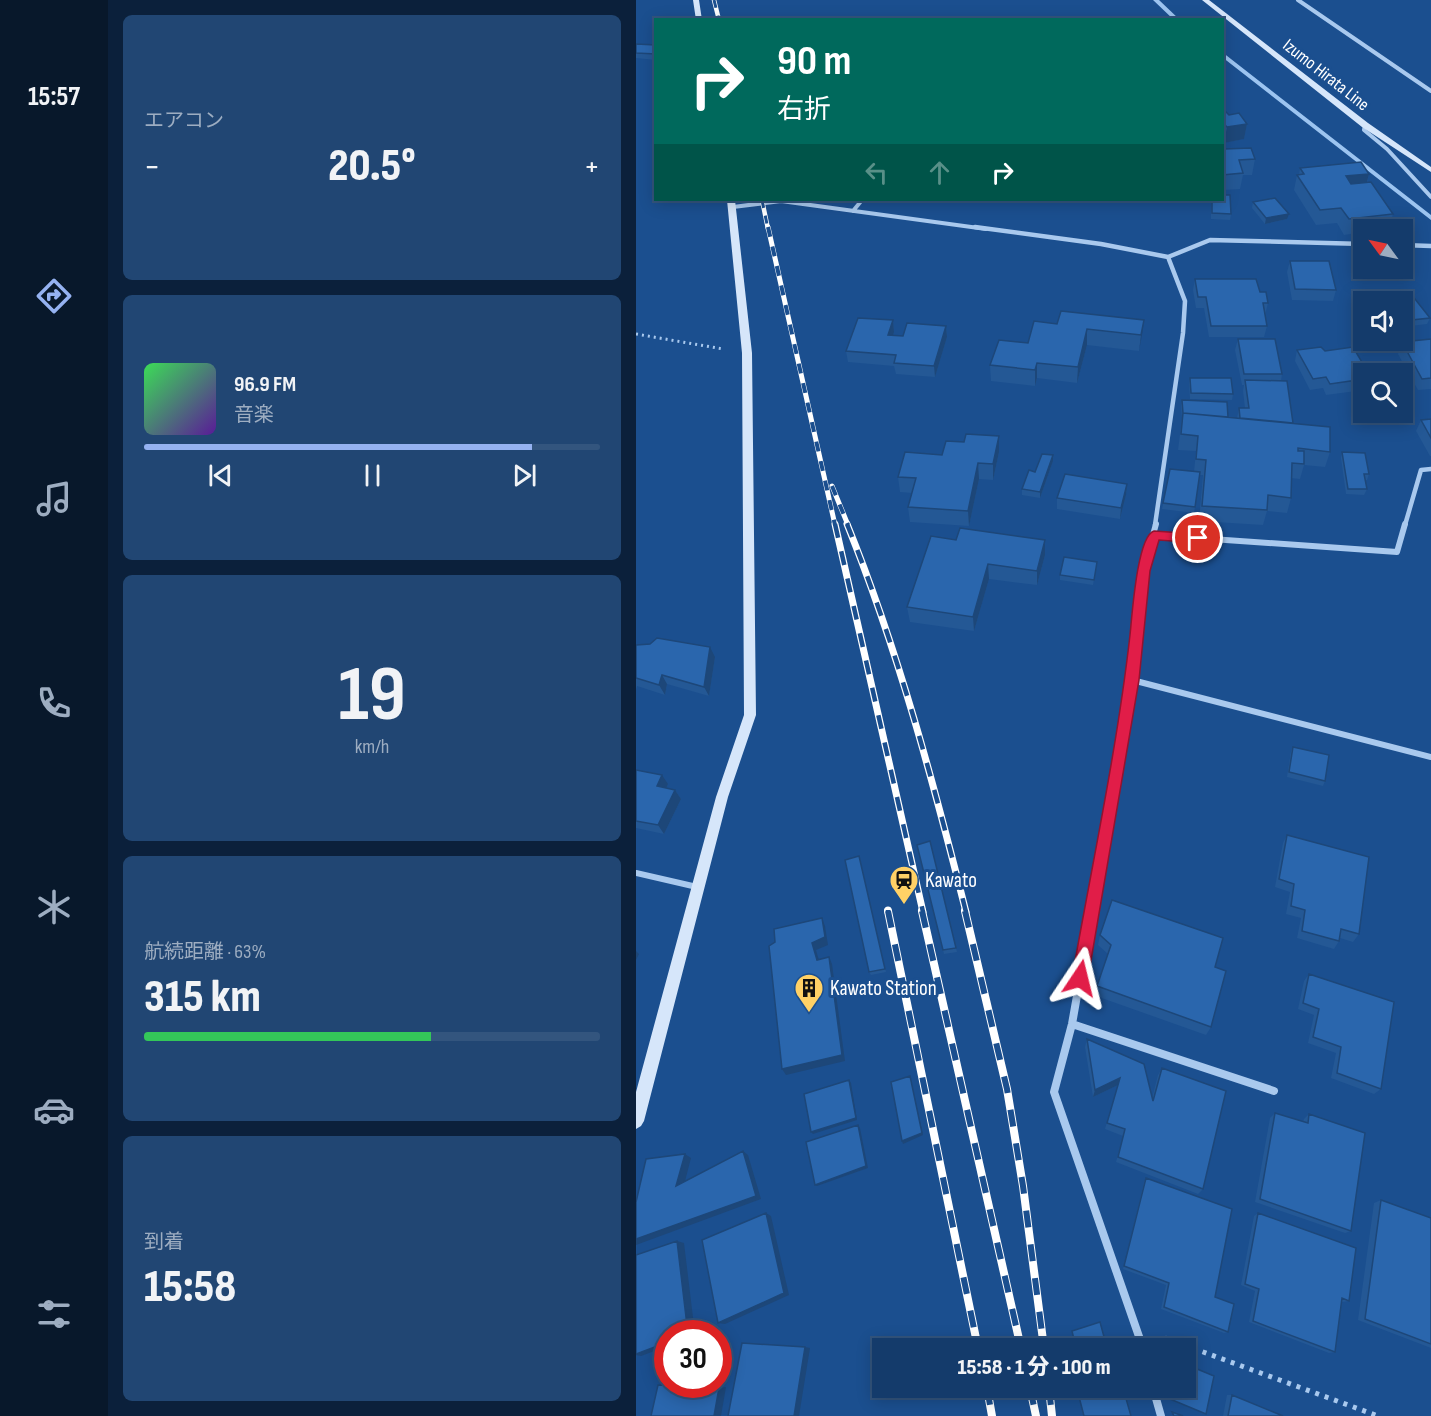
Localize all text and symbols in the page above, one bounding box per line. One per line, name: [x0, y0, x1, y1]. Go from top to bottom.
street label: Izumo Hirata Line: [1279, 35, 1373, 115]
text: 90 m: [777, 36, 851, 87]
icon: right: [678, 42, 756, 120]
text: 15:57: [28, 81, 80, 113]
text: 右折: [777, 94, 831, 126]
text: エアコン: [144, 109, 224, 133]
text: 20.5°: [328, 139, 416, 194]
text: −: [144, 147, 160, 187]
text: +: [584, 147, 600, 187]
icon: left: [860, 156, 893, 189]
icon: ahead: [923, 156, 956, 189]
icon: right: [986, 156, 1019, 189]
north arrow: [1353, 219, 1413, 279]
map controls: [1353, 219, 1413, 423]
icon: directions: [33, 275, 75, 317]
button: sound: [1353, 291, 1413, 351]
button: search: [1353, 363, 1413, 423]
text: 96.9 FM: [234, 371, 296, 398]
text: 音楽: [234, 403, 274, 427]
icon: previous: [204, 459, 237, 492]
icon: pause: [356, 459, 389, 492]
icon: next: [508, 459, 541, 492]
icon: music: [33, 478, 75, 520]
pin: [1172, 512, 1223, 563]
icon: arrive: [1181, 521, 1214, 554]
text: 19: [338, 649, 406, 742]
icon: phone: [33, 682, 75, 724]
text: km/h: [355, 735, 389, 759]
station icon: Kawato: [888, 864, 920, 906]
place label: Kawato: [925, 868, 977, 893]
icon: climate: [33, 886, 75, 928]
text: 航続距離 · 63%: [144, 940, 266, 964]
position arrow: [1048, 946, 1112, 1010]
text: 315 km: [144, 970, 261, 1025]
building icon: Kawato Station: [793, 972, 825, 1014]
place label: Kawato Station: [830, 976, 937, 1001]
icon: car: [33, 1089, 75, 1131]
text: 到着: [144, 1230, 184, 1254]
text: 15:58: [144, 1260, 236, 1315]
icon: filters: [33, 1293, 75, 1335]
speed limit sign: 30: [654, 1320, 732, 1398]
text: 15:58 · 1 分 · 100 m: [957, 1354, 1111, 1381]

